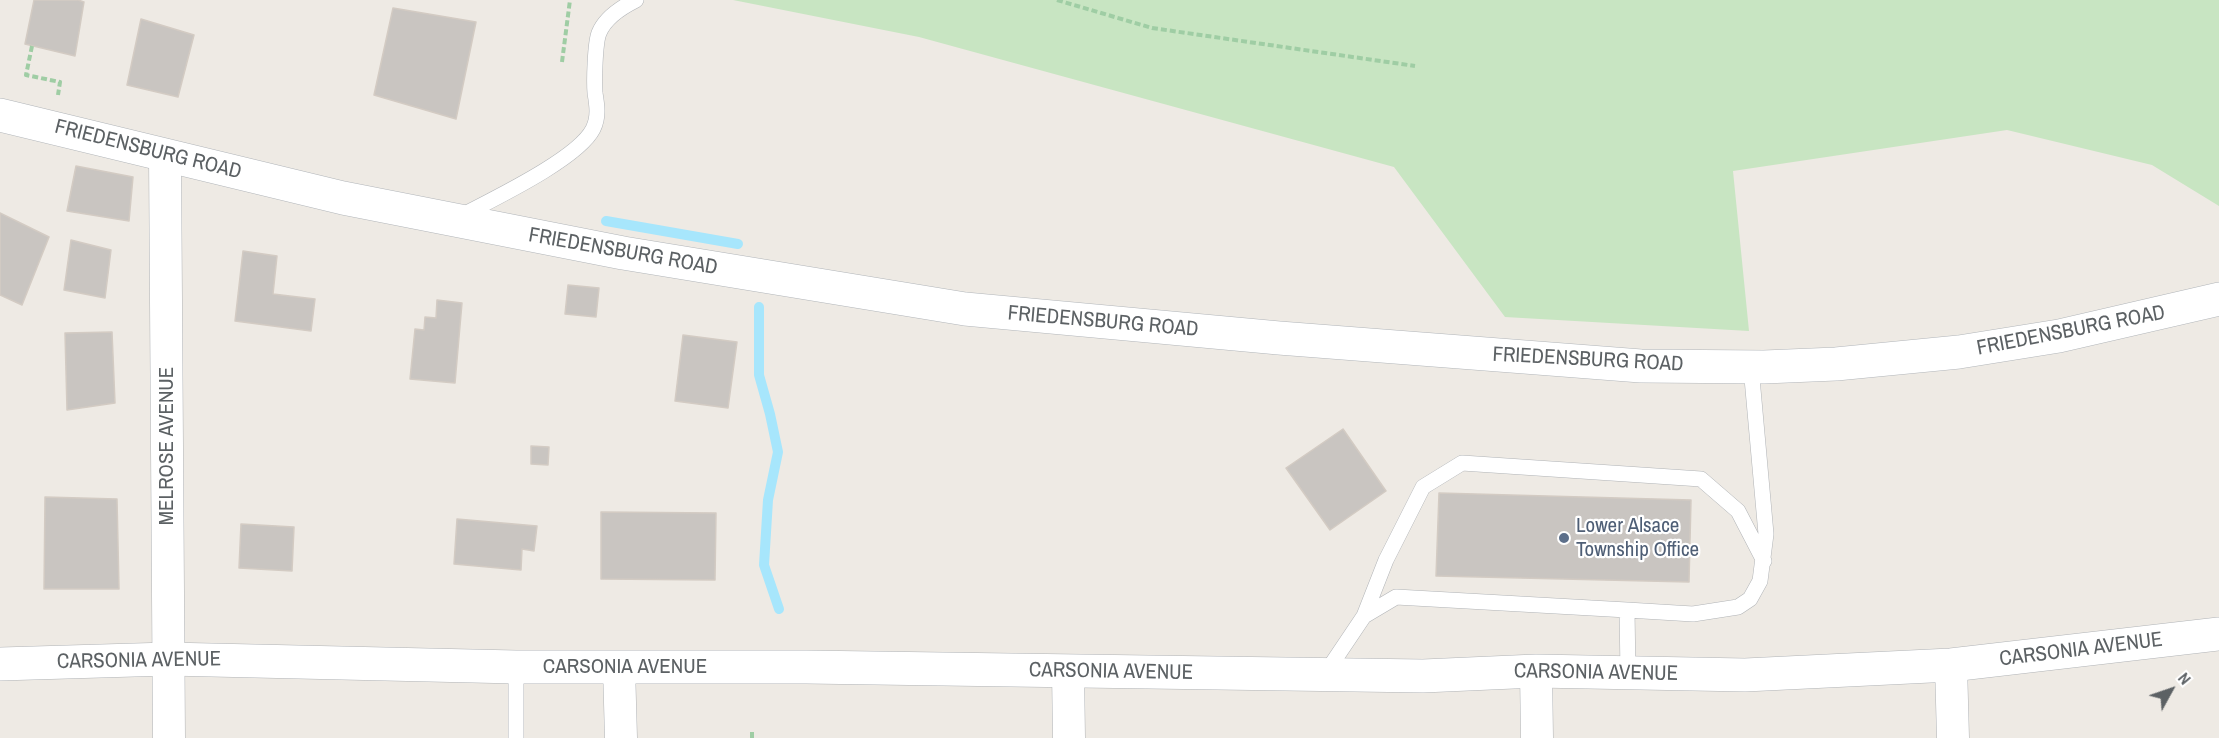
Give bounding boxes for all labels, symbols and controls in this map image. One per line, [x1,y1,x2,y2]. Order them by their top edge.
street label: FRIEDENSBURG ROAD [52,115,244,185]
street label: FRIEDENSBURG ROAD [527,223,719,281]
street label: FRIEDENSBURG ROAD [1975,300,2167,362]
street label: FRIEDENSBURG ROAD [1007,301,1199,343]
street label: FRIEDENSBURG ROAD [1492,342,1684,378]
street label: MELROSE AVENUE [154,367,180,525]
place label: Lower Alsace Township Office [1576,513,1699,563]
marker: Lower Alsace Township Office [1557,531,1571,545]
street label: CARSONIA AVENUE [1998,627,2164,673]
street label: CARSONIA AVENUE [57,647,221,675]
street label: CARSONIA AVENUE [543,654,707,680]
street label: CARSONIA AVENUE [1029,658,1193,686]
street label: CARSONIA AVENUE [1514,659,1678,687]
north arrow [2141,660,2201,720]
text: N [2173,668,2196,689]

